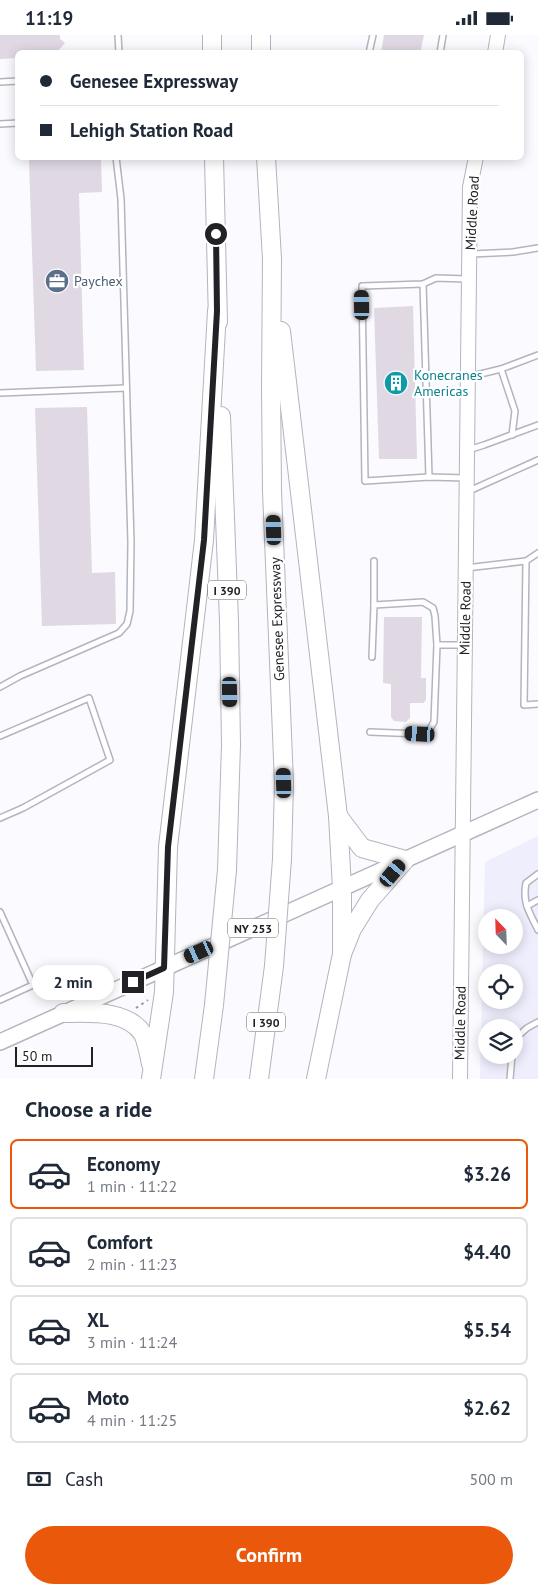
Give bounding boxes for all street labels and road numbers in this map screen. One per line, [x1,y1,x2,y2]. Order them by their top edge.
street label: Middle Road [461,175,483,251]
street label: Genesee Expressway [266,556,288,681]
road number: I 390 [208,581,246,599]
street label: Middle Road [455,581,475,655]
road number: NY 253 [228,919,278,937]
street label: Middle Road [450,986,470,1060]
road number: I 390 [247,1013,285,1031]

